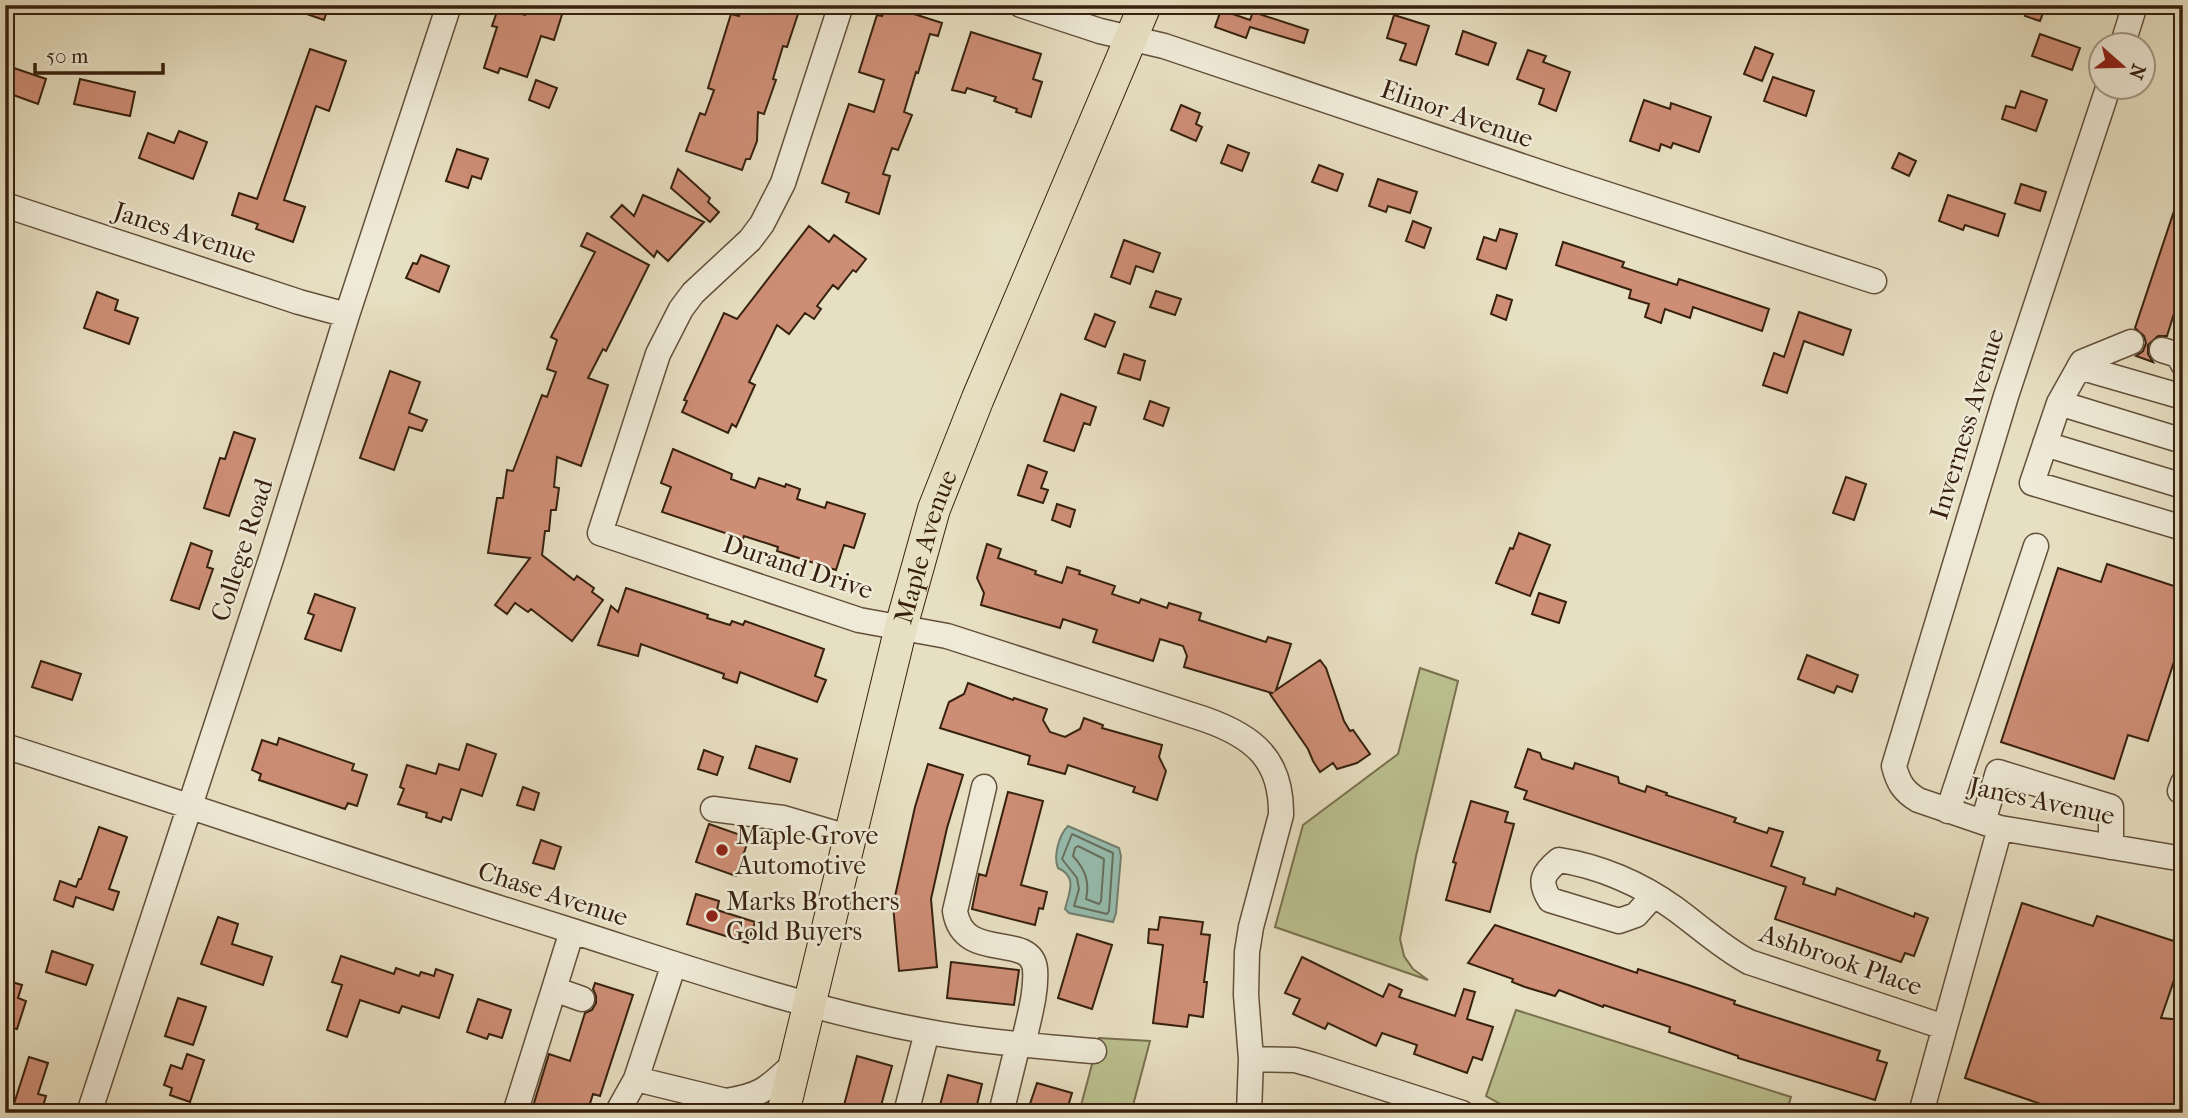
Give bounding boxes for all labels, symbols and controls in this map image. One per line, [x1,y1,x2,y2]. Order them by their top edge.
scale bar [35,32,163,76]
north arrow [2086,32,2156,102]
text: 50 m [46,44,89,68]
text: N [2124,61,2150,83]
street label: Elinor Avenue [1377,73,1537,155]
street label: Janes Avenue [108,195,260,271]
street label: Inverness Avenue [1923,325,2011,523]
street label: Maple Avenue [887,465,964,627]
street label: College Road [204,474,280,625]
street label: Durand Drive [719,528,877,606]
street label: Janes Avenue [1964,770,2118,832]
place label: Maple Grove Automotive [735,820,879,881]
marker: Maple Grove Automotive [714,842,730,858]
street label: Chase Avenue [474,855,632,933]
place label: Marks Brothers Gold Buyers [726,886,899,947]
marker: Marks Brothers Gold Buyers [704,908,720,924]
street label: Ashbrook Place [1755,917,1926,1002]

